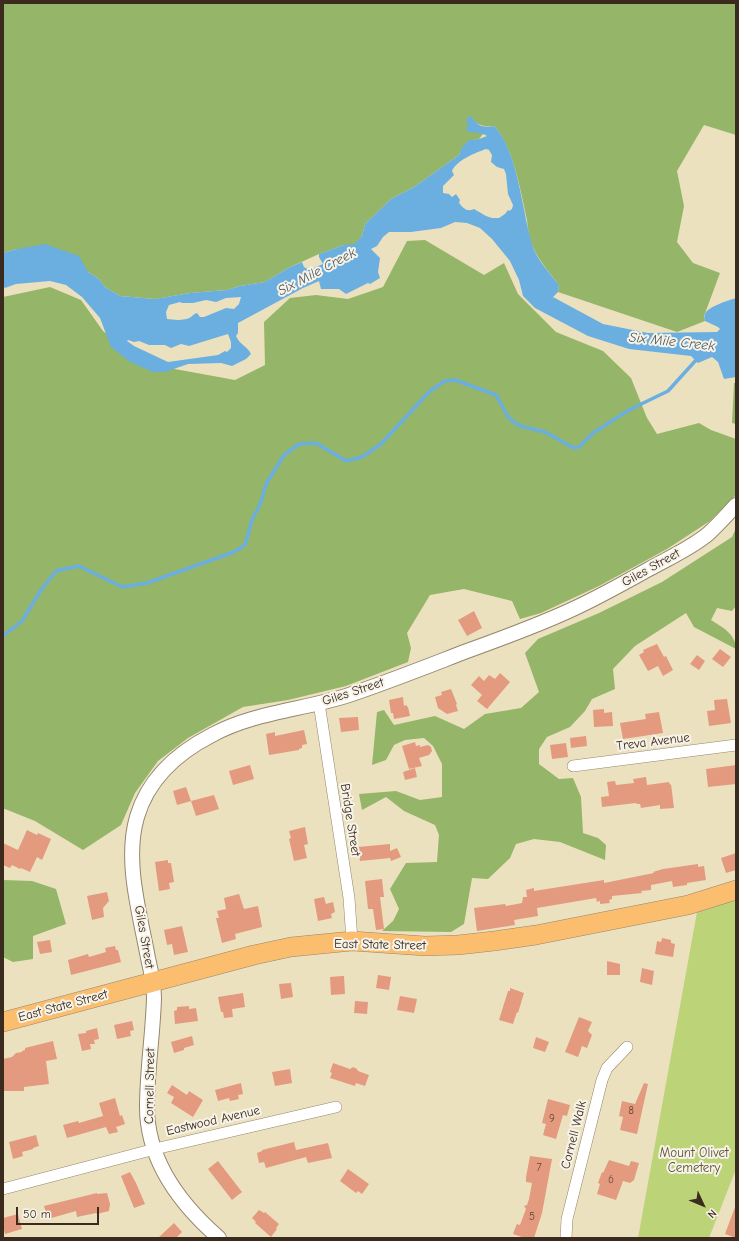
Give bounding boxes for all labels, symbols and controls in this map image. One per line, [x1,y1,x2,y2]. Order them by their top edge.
water label: Six Mile Creek [275,244,359,300]
water label: Six Mile Creek [628,329,716,355]
street label: Giles Street [619,546,683,590]
street label: Giles Street [320,675,386,709]
street label: Treva Avenue [615,730,691,754]
street label: Bridge Street [337,783,363,857]
street label: Giles Street [131,904,157,970]
street label: East State Street [334,936,426,954]
street label: East State Street [17,987,109,1025]
street label: Cornell Street [142,1048,158,1124]
street label: Cornell Walk [558,1099,590,1171]
street label: Eastwood Avenue [165,1103,261,1139]
house number: 8 [628,1104,634,1118]
house number: 9 [549,1112,555,1126]
park label: Mount Olivet Cemetery [659,1145,729,1176]
house number: 7 [536,1161,542,1175]
house number: 6 [608,1173,614,1187]
north arrow [683,1185,723,1225]
scale bar [18,1199,101,1225]
text: 50 m [23,1207,51,1221]
text: N [705,1207,719,1221]
house number: 5 [529,1210,535,1224]

